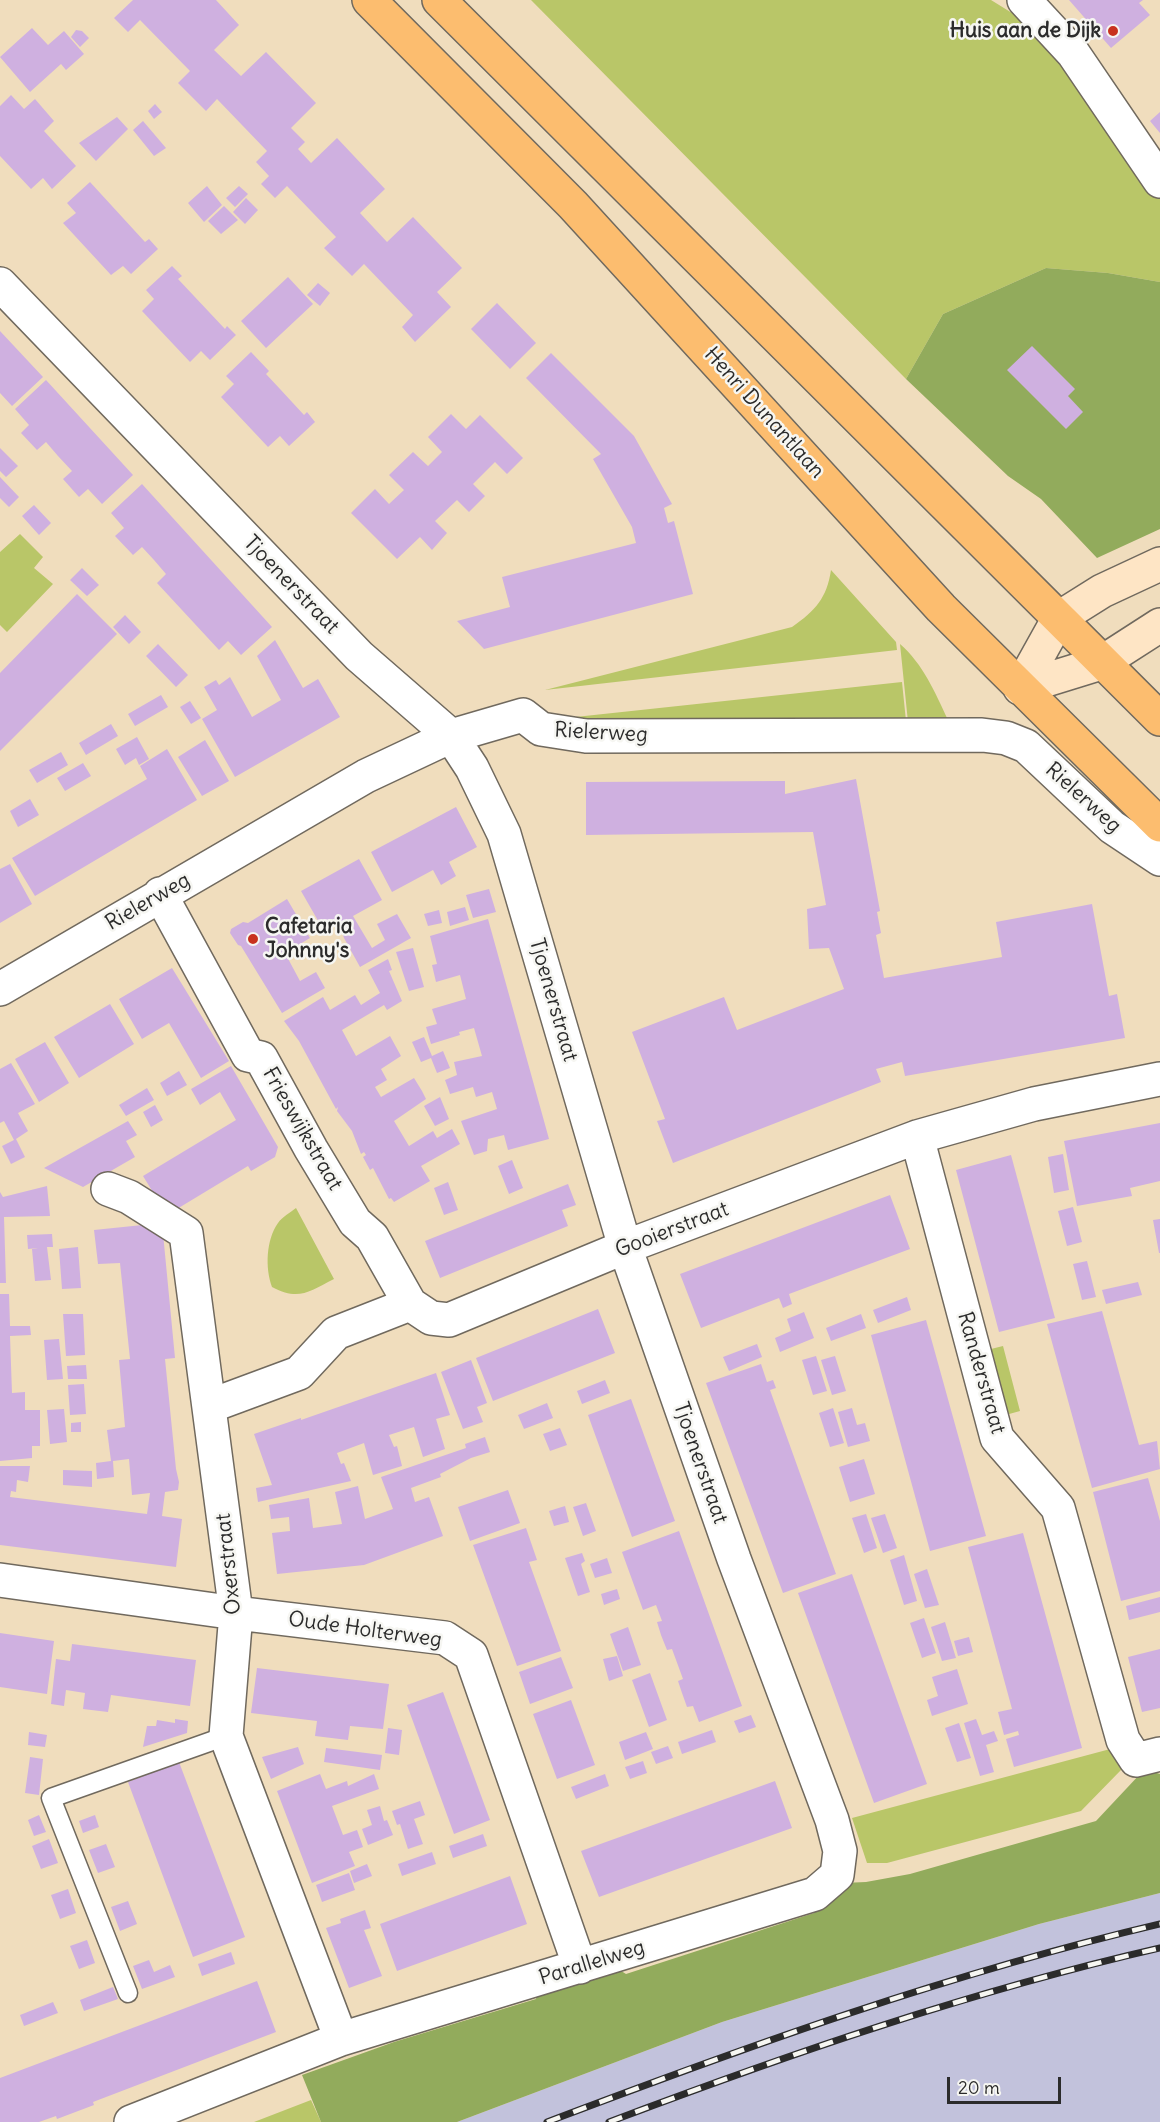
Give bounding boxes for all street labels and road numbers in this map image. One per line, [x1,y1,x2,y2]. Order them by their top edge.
street label: Henri Dunantlaan [698,342,830,484]
street label: Tjoenerstraat [238,531,344,639]
street label: Rielerweg [554,718,648,748]
street label: Rielerweg [1040,757,1126,839]
street label: Rielerweg [101,868,195,936]
street label: Tjoenerstraat [523,936,583,1064]
street label: Frieswijkstraat [257,1063,347,1195]
street label: Gooierstraat [612,1197,732,1263]
street label: Randerstraat [952,1309,1010,1437]
street label: Tjoenerstraat [667,1399,733,1527]
street label: Oxerstraat [211,1512,247,1616]
street label: Oude Holterweg [287,1607,443,1653]
street label: Parallelweg [536,1935,648,1991]

